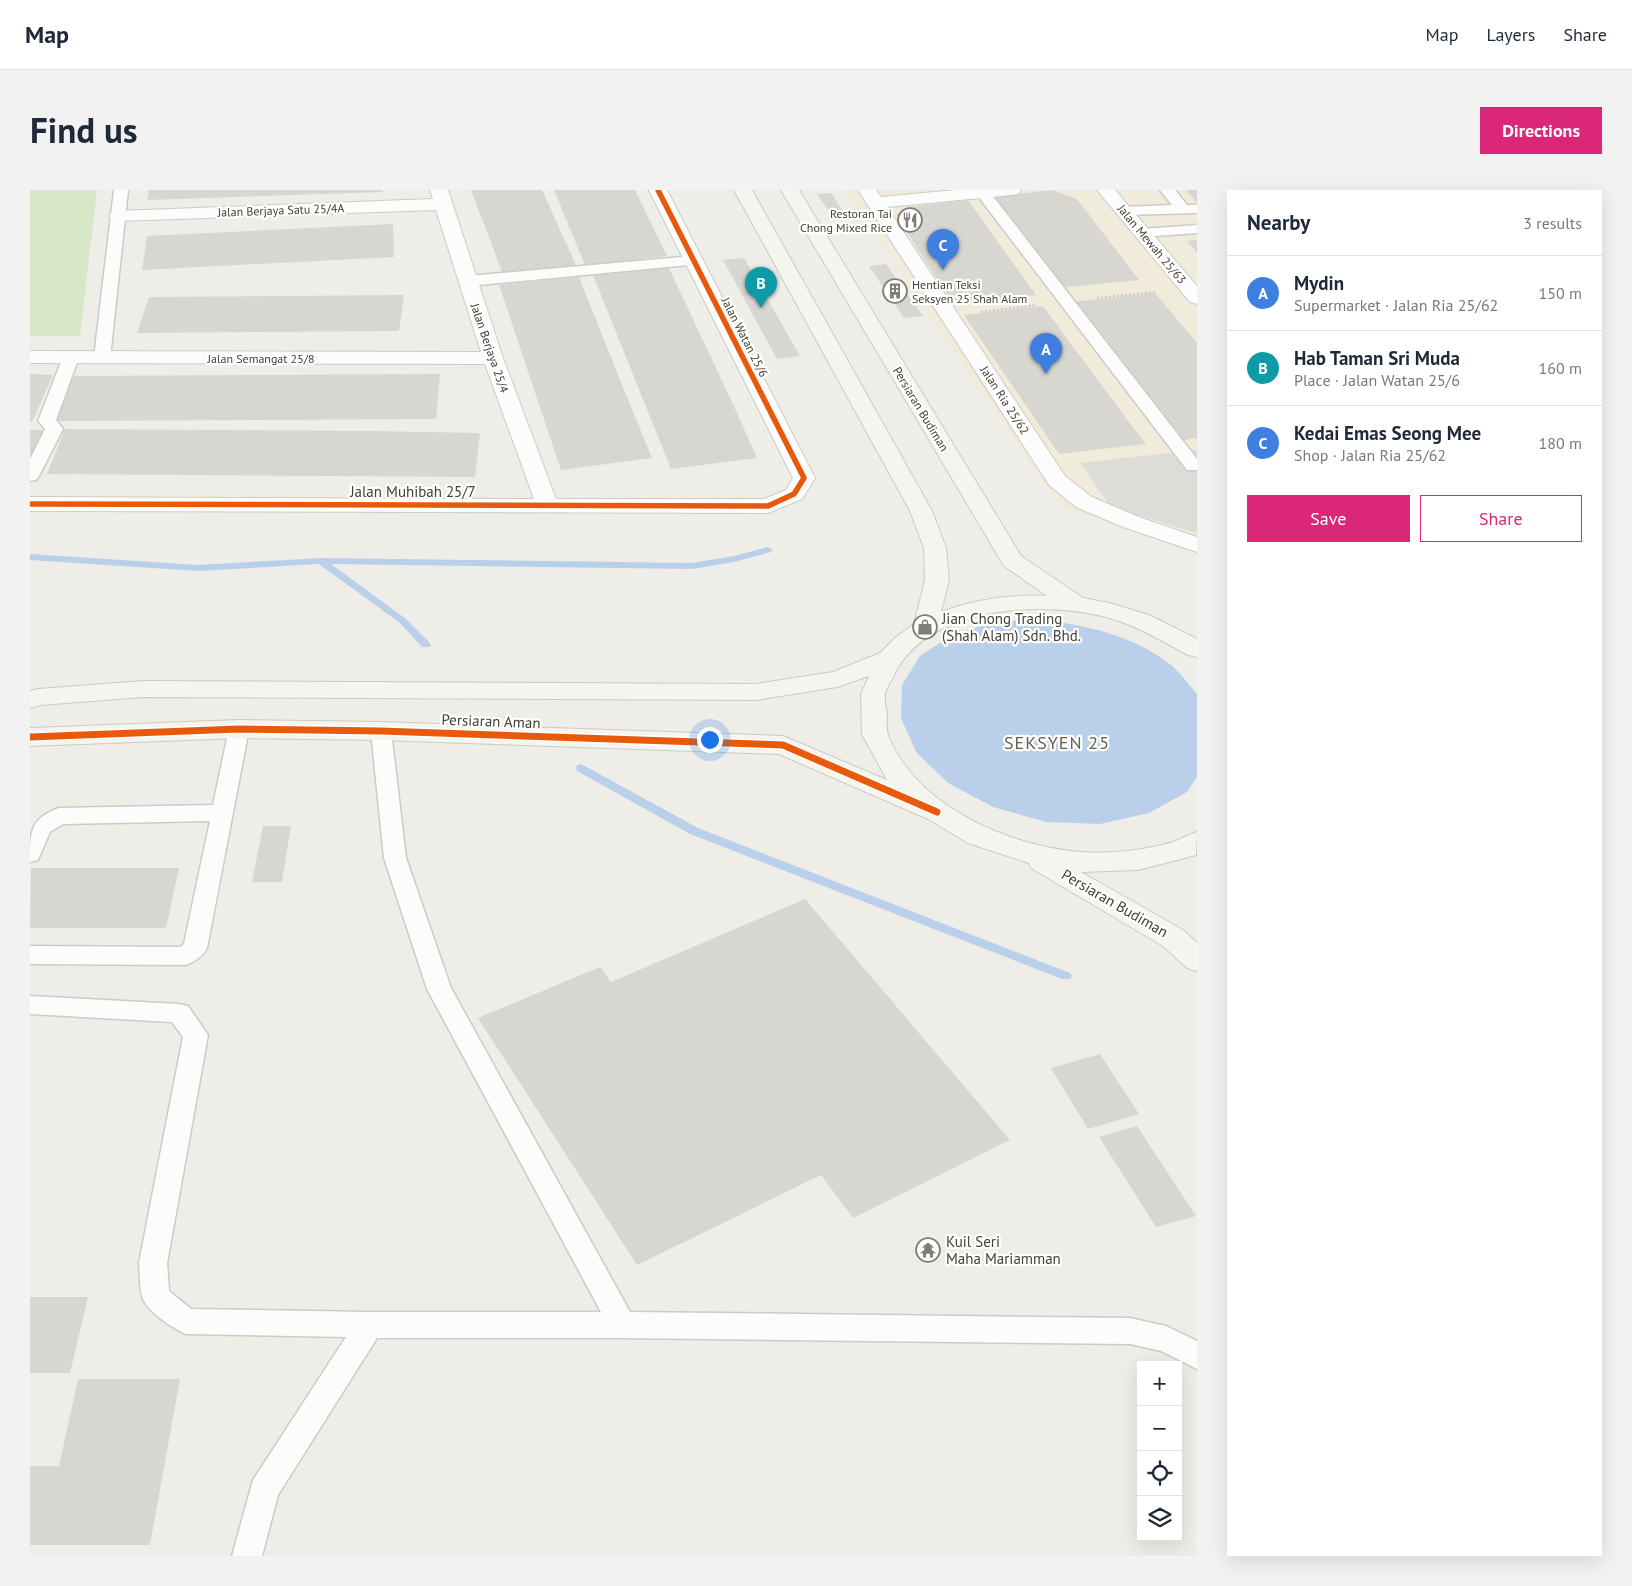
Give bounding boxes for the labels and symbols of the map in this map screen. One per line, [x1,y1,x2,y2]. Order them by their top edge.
street label: Jalan Berjaya Satu 25/4A [216,200,345,220]
street label: Jalan Mewah 25/63 [1114,200,1190,287]
place label: Restoran Tai Chong Mixed Rice [800,206,892,235]
restaurant icon: Restoran Tai Chong Mixed Rice [897,207,923,233]
pin: C [927,229,959,270]
pin: B [745,267,777,308]
place label: Hentian Teksi Seksyen 25 Shah Alam [912,277,1027,306]
building icon: Hentian Teksi Seksyen 25 Shah Alam [882,278,908,304]
street label: Jalan Watan 25/6 [718,294,772,379]
street label: Jalan Berjaya 25/4 [467,300,512,395]
pin: A [1030,333,1062,374]
street label: Jalan Semangat 25/8 [207,351,314,366]
street label: Jalan Ria 25/62 [977,362,1033,437]
street label: Persiaran Budiman [890,364,952,454]
street label: Jalan Muhibah 25/7 [349,482,476,501]
place label: Jian Chong Trading (Shah Alam) Sdn. Bhd. [941,609,1081,645]
shop icon: Jian Chong Trading (Shah Alam) Sdn. Bhd. [912,614,938,640]
street label: Persiaran Aman [441,710,541,732]
your location [697,727,723,753]
district label: SEKSYEN 25 [1004,731,1110,754]
street label: Persiaran Budiman [1058,865,1172,941]
place label: Kuil Seri Maha Mariamman [946,1232,1061,1268]
temple icon: Kuil Seri Maha Mariamman [915,1237,941,1263]

